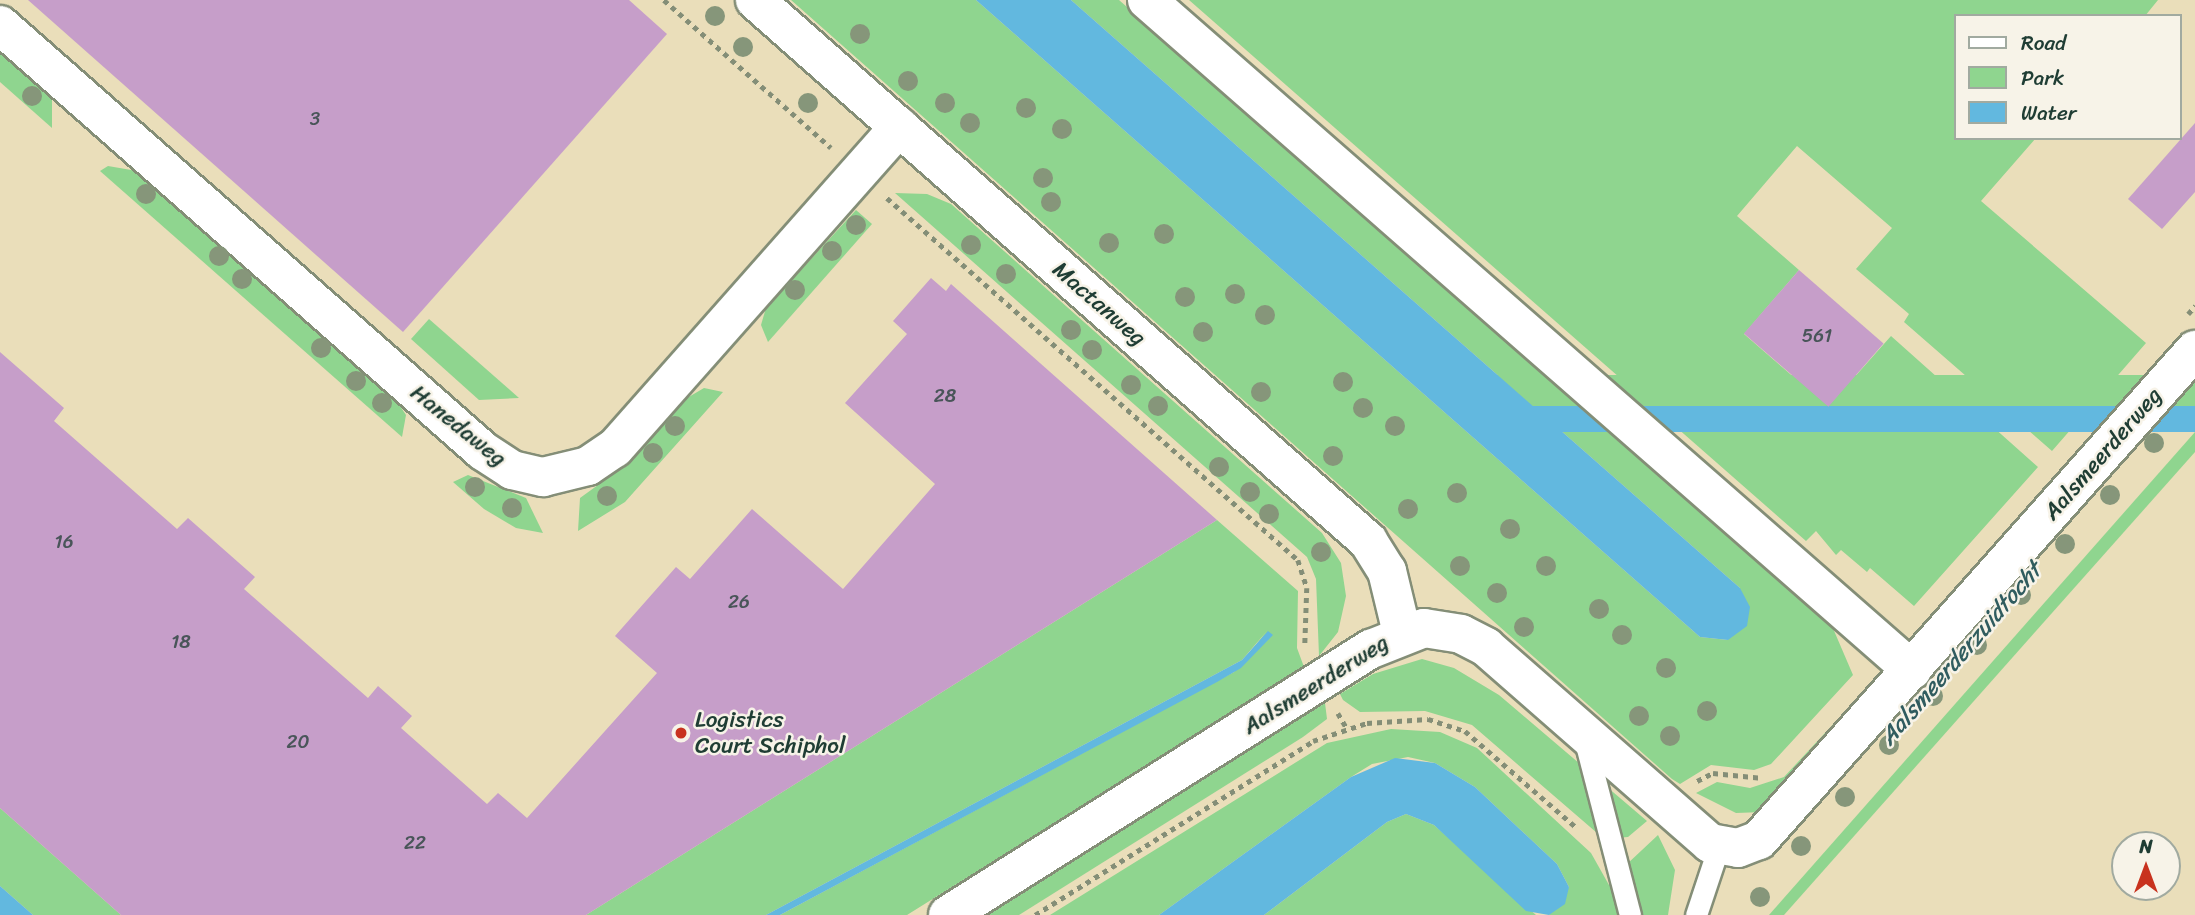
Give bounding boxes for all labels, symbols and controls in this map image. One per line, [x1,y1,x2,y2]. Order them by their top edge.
legend [1954,14,2181,140]
text: Road [2021,24,2066,62]
text: Park [2021,59,2064,97]
text: Water [2021,94,2076,132]
house number: 3 [310,108,320,130]
street label: Mactanweg [1047,256,1151,352]
house number: 561 [1802,325,1832,347]
street label: Hanedaweg [405,379,511,473]
street label: Aalsmeerderweg [2038,382,2168,526]
house number: 28 [934,385,956,407]
house number: 16 [55,531,73,553]
water label: Aalsmeerderzuidtocht [1874,557,2048,751]
house number: 26 [728,591,750,613]
street label: Aalsmeerderweg [1238,629,1394,741]
house number: 18 [171,631,191,653]
place label: Logistics Court Schiphol [695,706,846,760]
marker: Logistics Court Schiphol [673,725,689,741]
house number: 20 [287,731,309,753]
text: N [2139,830,2153,863]
north arrow [2111,831,2181,901]
house number: 22 [404,832,426,854]

